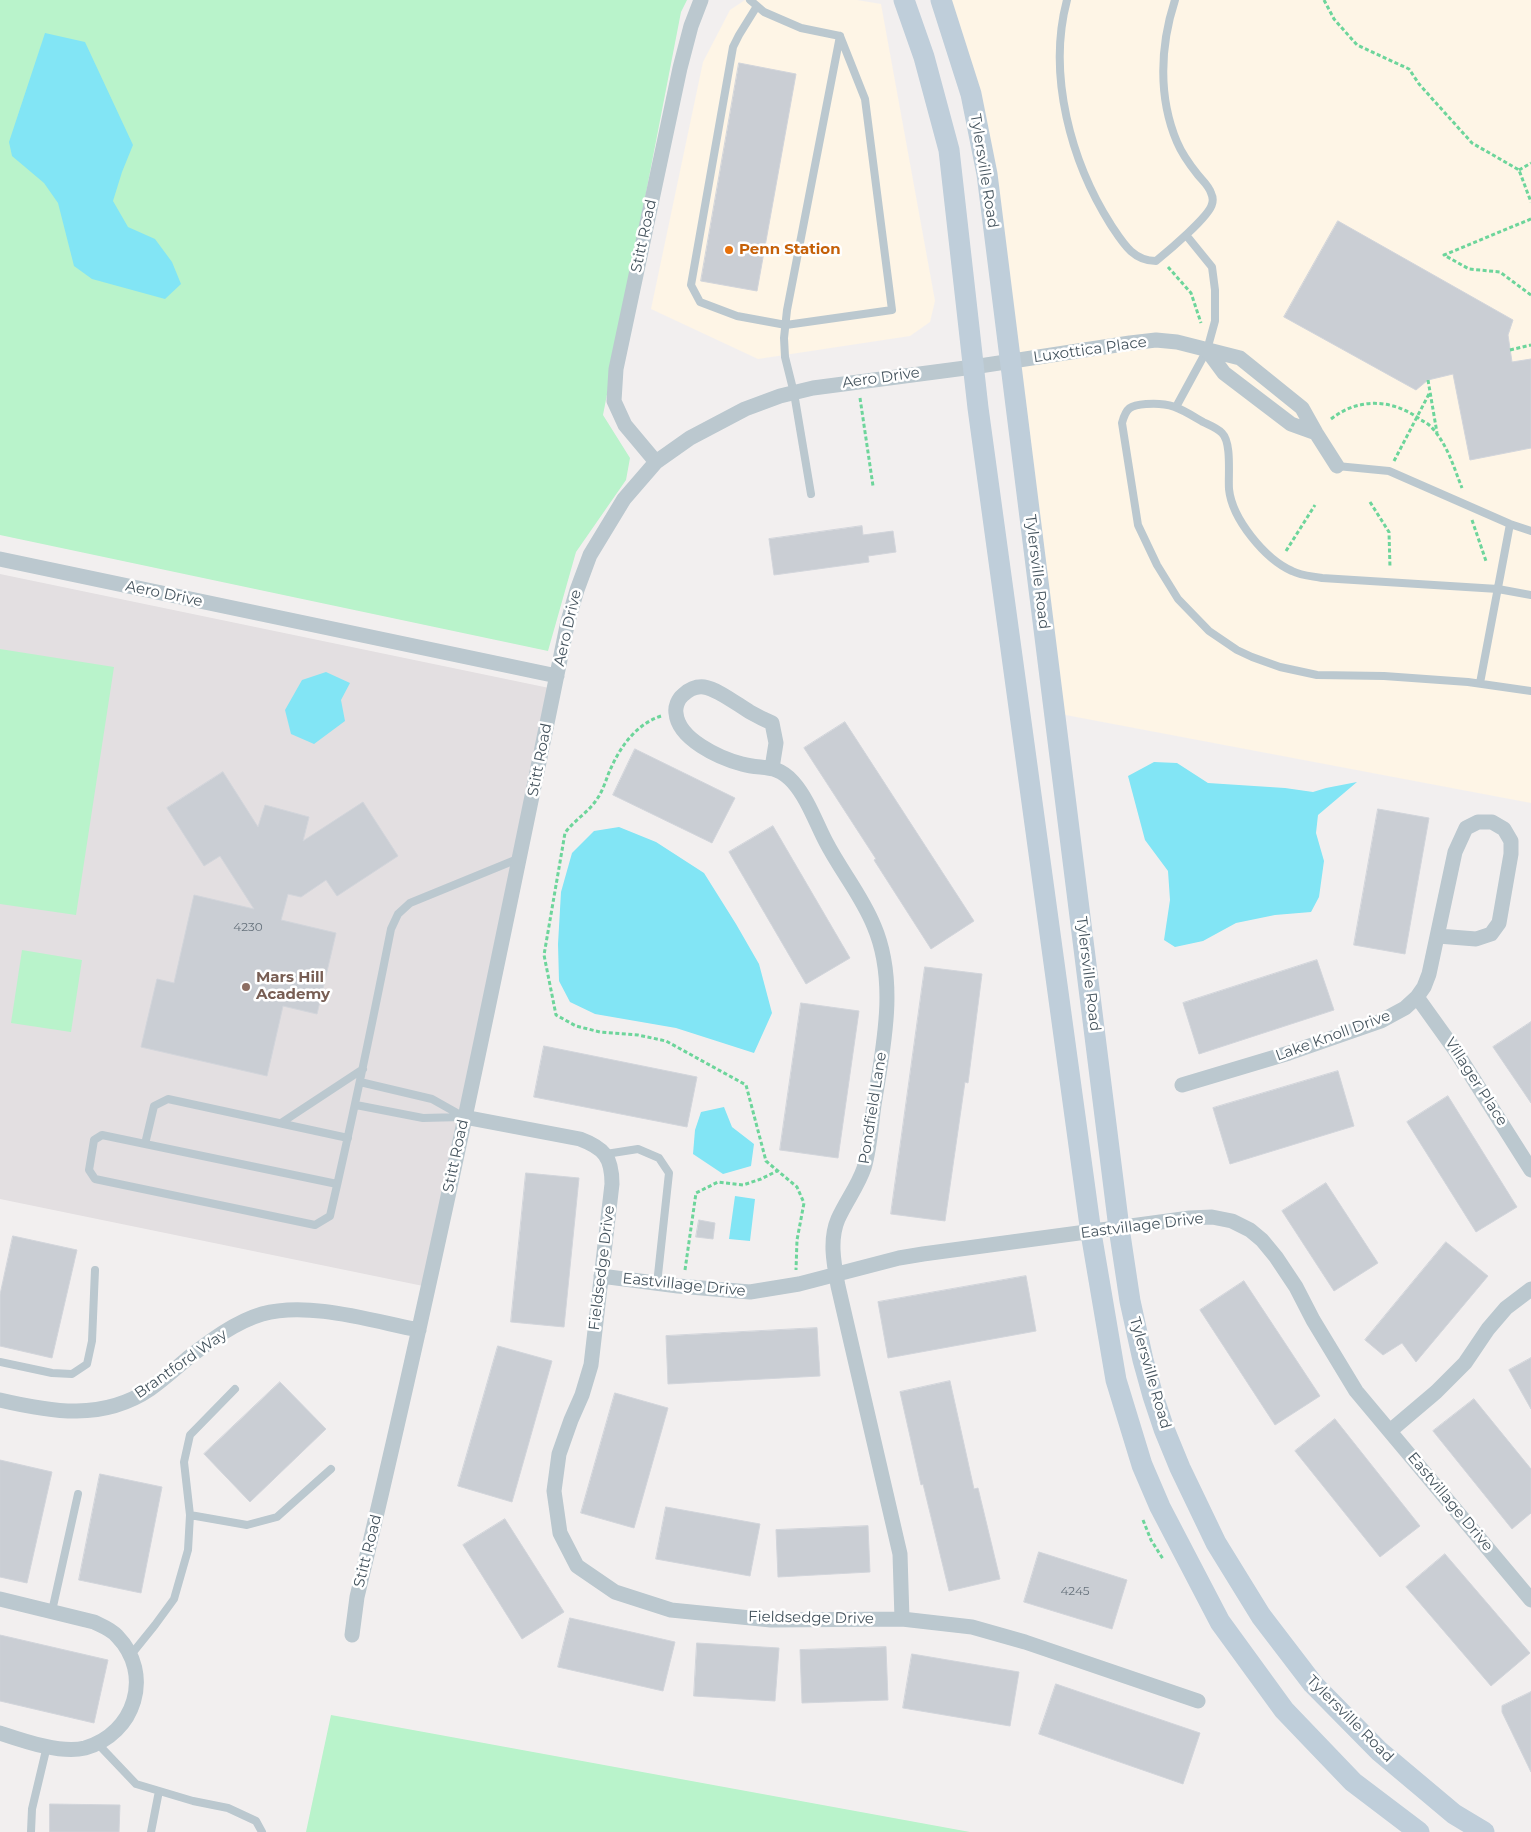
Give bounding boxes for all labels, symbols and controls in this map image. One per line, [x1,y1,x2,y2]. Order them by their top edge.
street label: Tylersville Road [966,113,1002,229]
street label: Stitt Road [627,198,661,274]
place label: Penn Station [739,241,841,259]
marker: Penn Station [723,244,735,256]
street label: Luxottica Place [1032,333,1148,367]
street label: Aero Drive [841,364,921,392]
street label: Tylersville Road [1021,514,1053,630]
street label: Aero Drive [124,577,204,611]
street label: Aero Drive [550,588,586,668]
street label: Stitt Road [524,722,556,798]
street label: Tylersville Road [1072,916,1104,1032]
house number: 4230 [233,920,263,934]
place label: Mars Hill Academy [256,969,330,1004]
marker: Mars Hill Academy [240,981,252,993]
street label: Lake Knoll Drive [1273,1007,1393,1065]
street label: Villager Place [1441,1035,1511,1129]
street label: Pondfield Lane [855,1051,891,1165]
street label: Stitt Road [439,1118,473,1194]
street label: Fieldsedge Drive [585,1204,619,1332]
street label: Eastvillage Drive [1080,1210,1204,1242]
street label: Eastvillage Drive [622,1270,746,1300]
street label: Tylersville Road [1125,1315,1175,1431]
street label: Brantford Way [131,1325,231,1403]
street label: Eastvillage Drive [1403,1449,1497,1555]
street label: Stitt Road [350,1513,386,1589]
house number: 4245 [1060,1584,1090,1598]
street label: Fieldsedge Drive [748,1608,874,1628]
street label: Tylersville Road [1303,1672,1397,1766]

